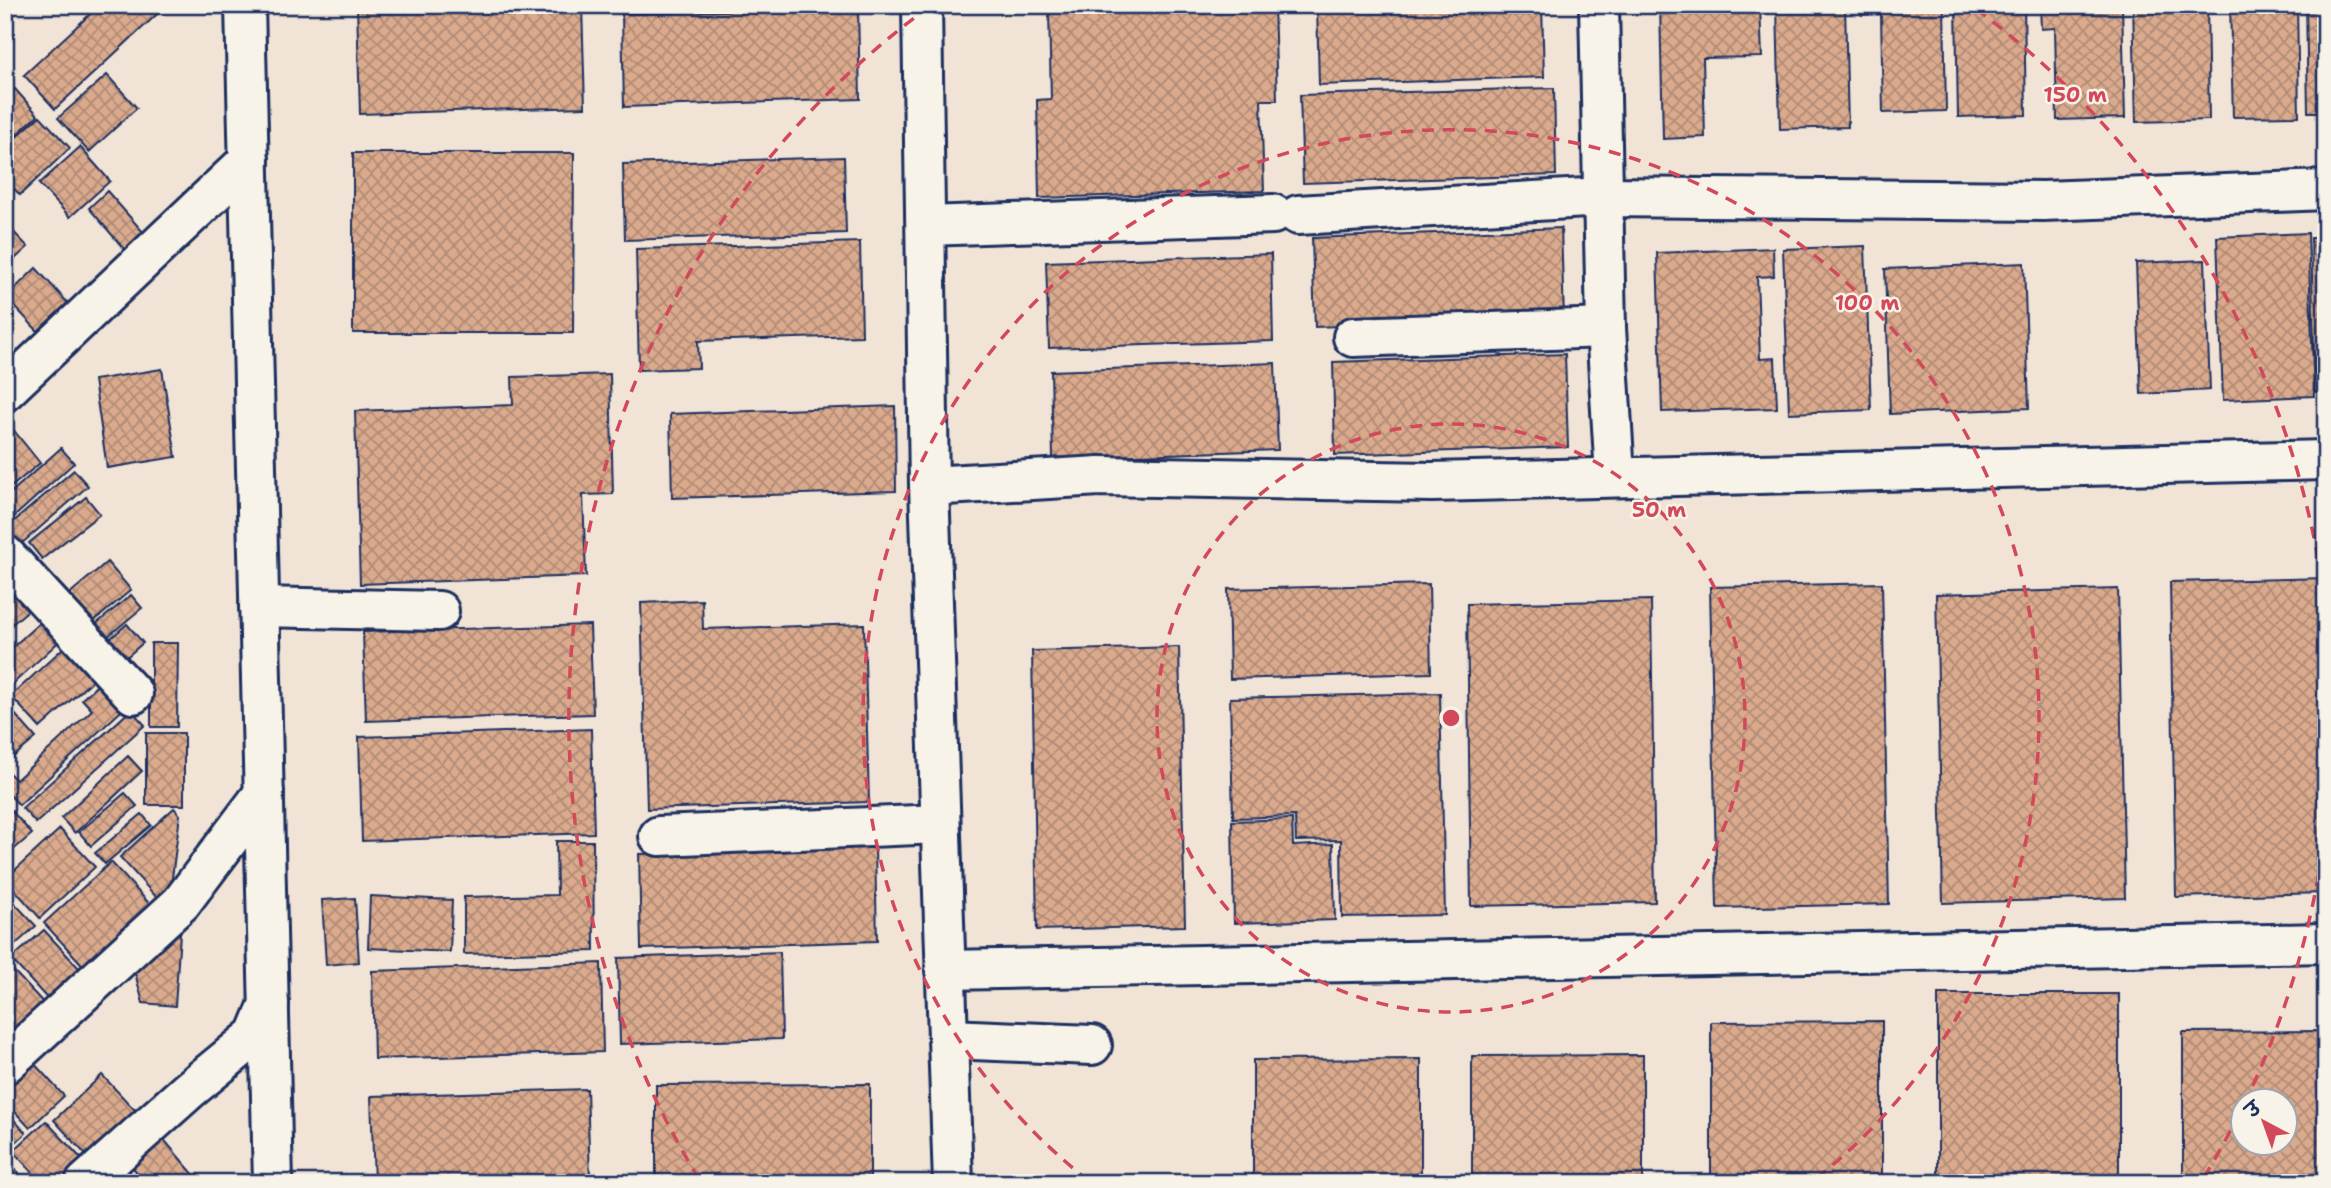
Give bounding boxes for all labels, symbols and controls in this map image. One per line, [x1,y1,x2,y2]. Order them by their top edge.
text: 150 m [2043,81,2107,109]
text: 100 m [1835,289,1899,317]
text: 50 m [1632,496,1686,524]
centre of rings [1439,706,1463,730]
north arrow [2230,1086,2300,1156]
text: उ [2239,1094,2268,1124]

